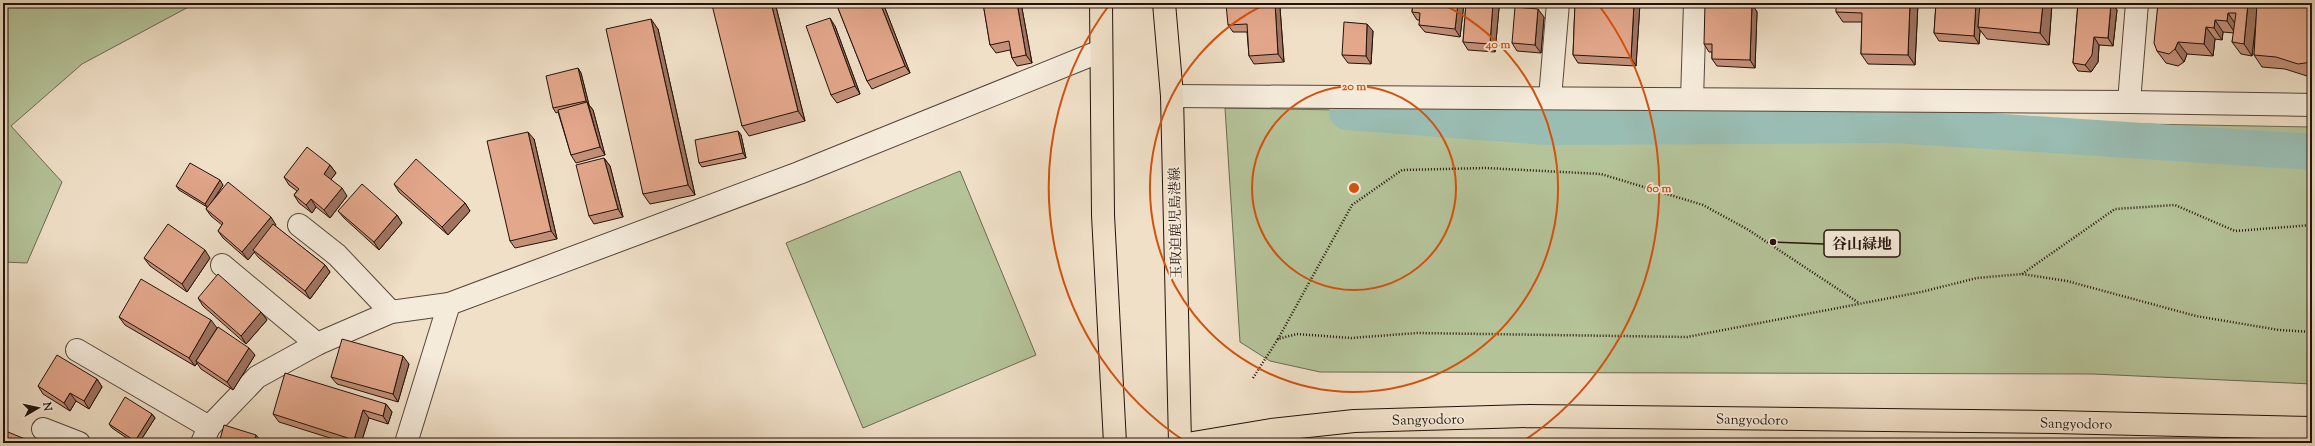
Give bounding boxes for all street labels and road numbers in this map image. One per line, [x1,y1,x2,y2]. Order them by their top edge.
street label: 玉取迫鹿児島港線 [1166,167,1188,279]
street label: Sangyodoro [1392,410,1465,432]
street label: Sangyodoro [1716,410,1789,432]
street label: Sangyodoro [2040,414,2113,436]

